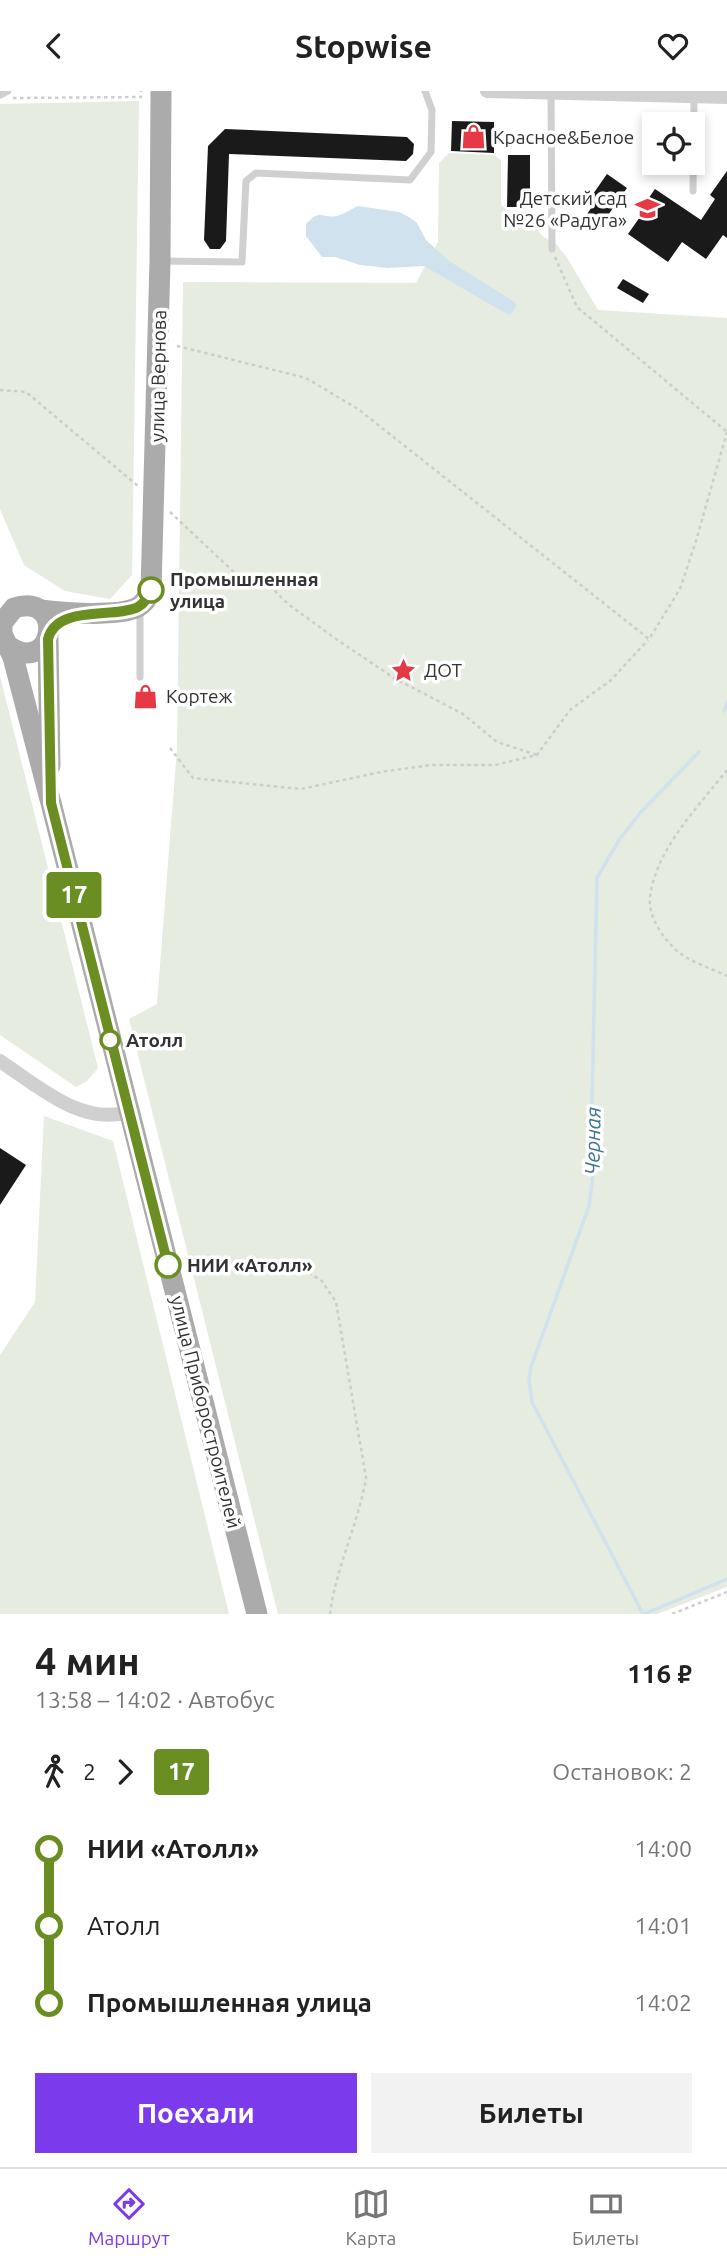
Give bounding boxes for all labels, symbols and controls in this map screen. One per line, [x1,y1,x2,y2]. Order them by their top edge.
icon: back [35,27,73,65]
icon: heart [654,27,692,65]
text: Stopwise [295,28,432,64]
map controls [642,112,705,175]
button: locate [642,112,705,175]
shop icon: Красное&Белое [459,123,487,151]
place label: Красное&Белое [493,126,634,148]
place label: Детский сад №26 «Радуга» [503,187,627,231]
school or university icon: Детский сад №26 «Радуга» [633,195,661,223]
street label: улица Вернова [146,310,170,442]
place label: Промышленная улица [170,568,319,612]
marker: Промышленная улица [138,577,164,603]
place icon: ДОТ [390,656,418,684]
place label: ДОТ [424,659,463,681]
shop icon: Кортеж [132,682,160,710]
place label: Кортеж [166,685,233,707]
line badge: 17 [42,872,105,918]
text: 17 [60,881,88,908]
place label: Атолл [126,1029,183,1051]
marker: Атолл [100,1030,120,1050]
water label: Черная [579,1107,605,1175]
marker: НИИ «Атолл» [155,1252,181,1278]
place label: НИИ «Атолл» [187,1254,313,1276]
street label: улица Приборостроителей [166,1293,246,1531]
text: 4 мин [35,1640,140,1682]
text: 116 ₽ [627,1659,692,1688]
text: 13:58 – 14:02 · Автобус [35,1687,275,1712]
icon: walk [35,1753,73,1791]
icon: forward [106,1753,144,1791]
text: 17 [168,1758,195,1785]
text: 2 [83,1759,96,1784]
text: Остановок: 2 [552,1759,692,1784]
text: НИИ «Атолл» [87,1834,259,1863]
text: 14:00 [634,1836,692,1861]
text: Атолл [87,1911,160,1940]
text: 14:01 [634,1913,692,1938]
text: Промышленная улица [87,1988,372,2017]
text: 14:02 [634,1990,692,2015]
button: Поехали [35,2073,357,2153]
button: Билеты [371,2073,692,2153]
tab: Маршрут [88,2185,170,2249]
tab: Карта [346,2185,396,2249]
tab: Билеты [572,2185,639,2249]

